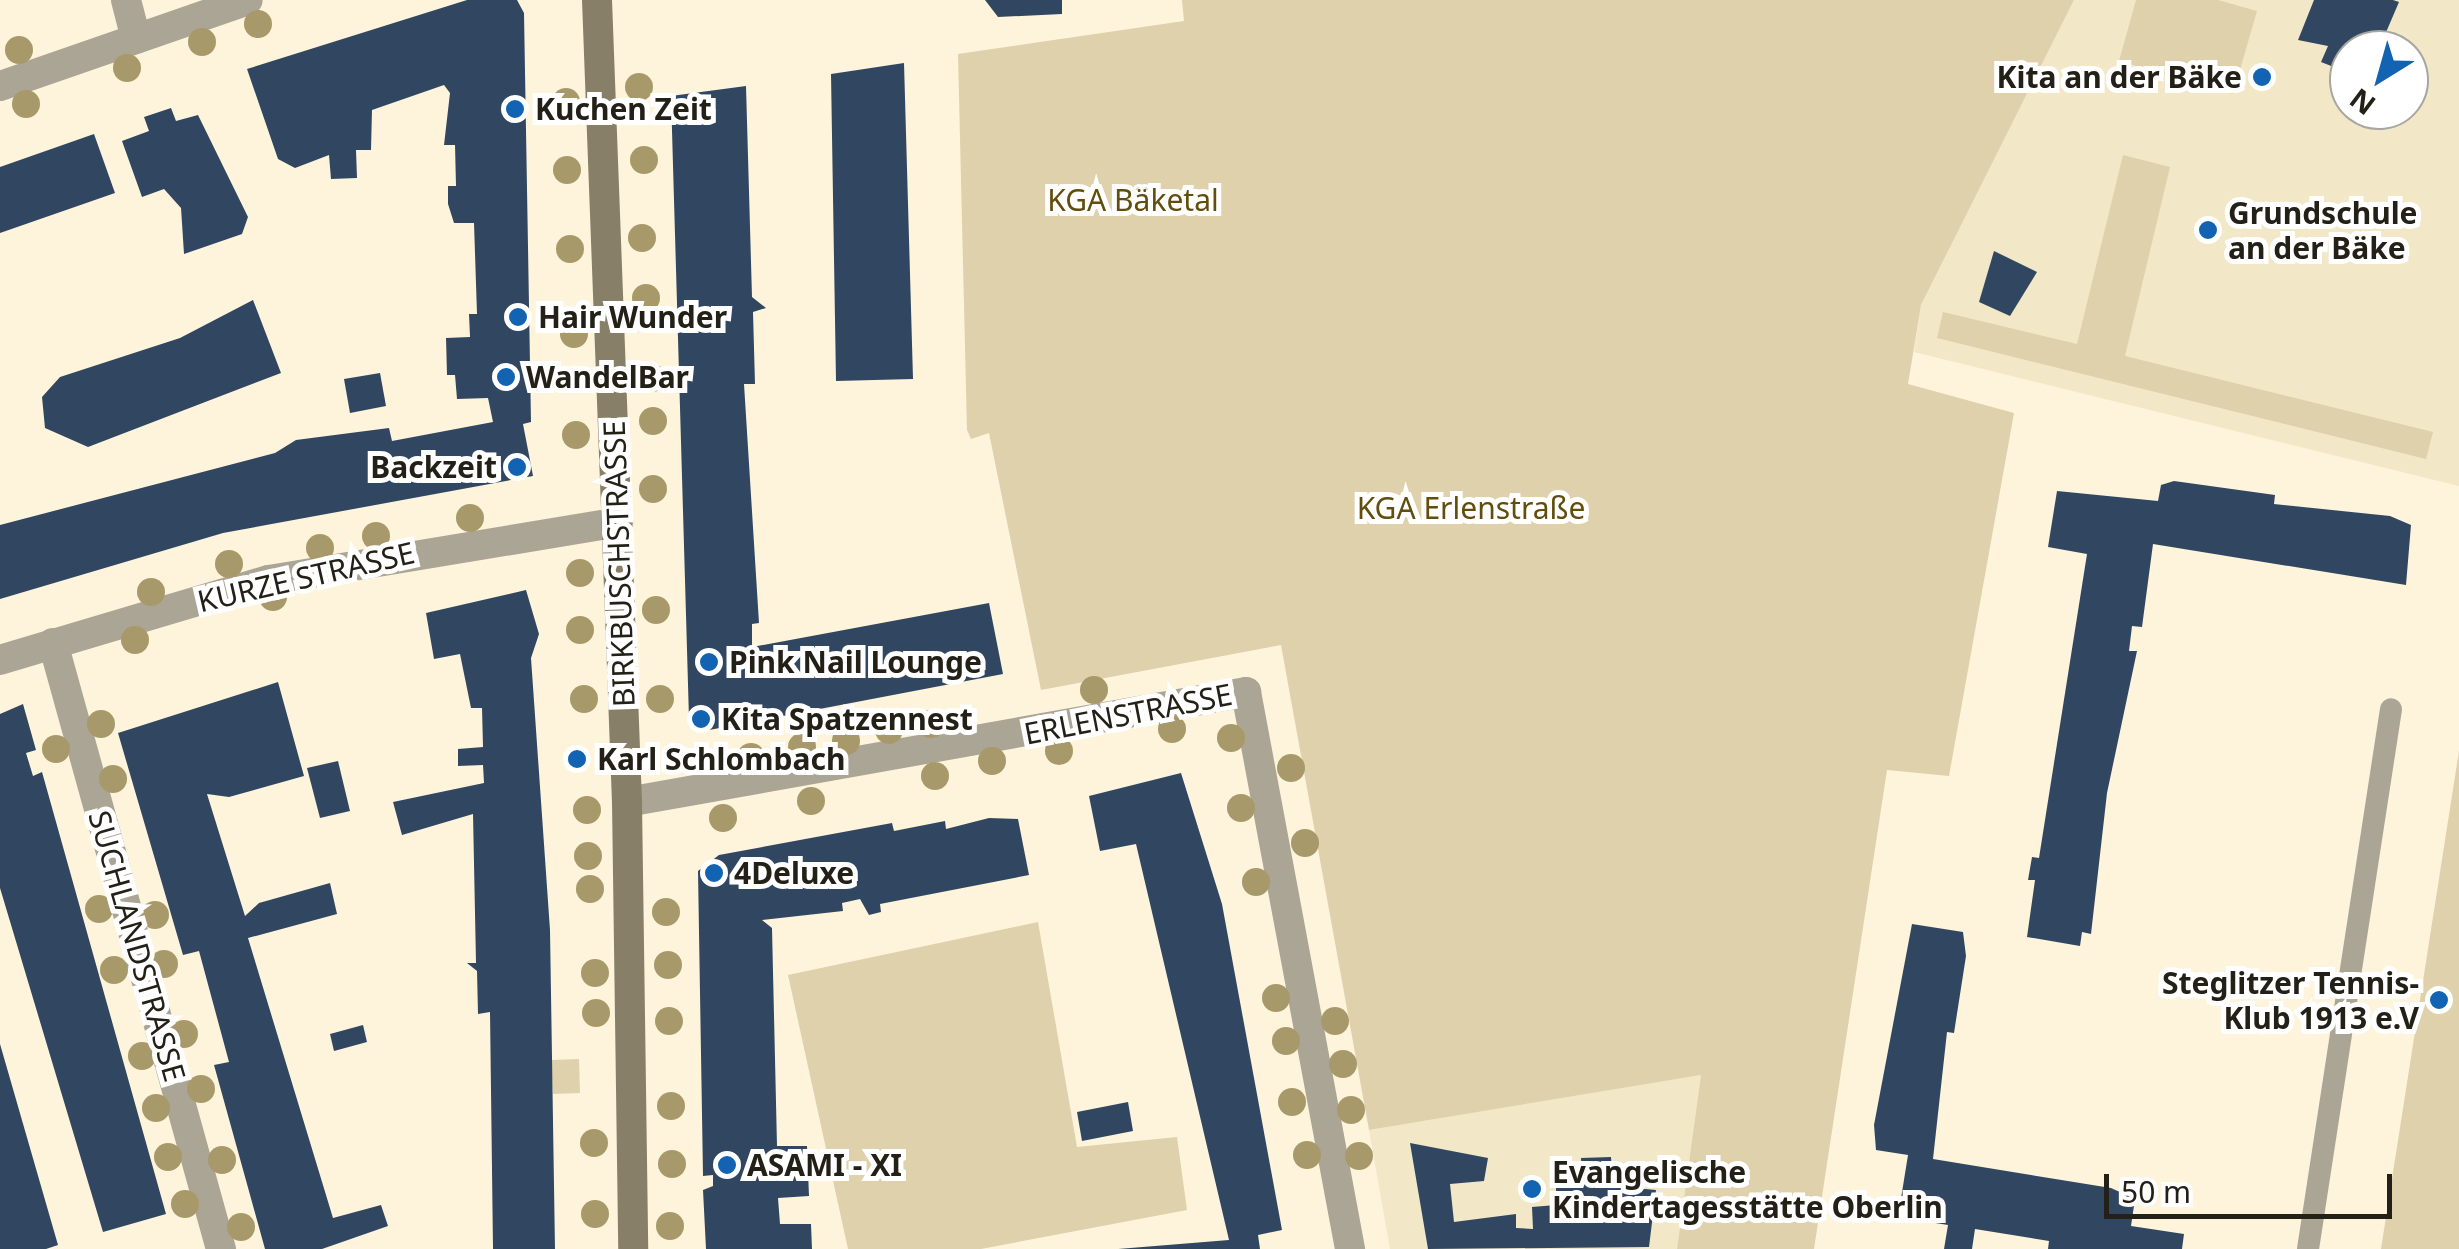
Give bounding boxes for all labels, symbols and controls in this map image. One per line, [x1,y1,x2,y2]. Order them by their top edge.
north arrow [2329,30,2429,130]
place label: Kita an der Bäke [1997,59,2242,95]
marker: Kita an der Bäke [2251,66,2273,88]
text: N [2342,80,2383,124]
place label: Kuchen Zeit [535,91,712,127]
marker: Kuchen Zeit [504,98,526,120]
park label: KGA Bäketal [1047,182,1219,218]
place label: Grundschule an der Bäke [2228,195,2417,266]
marker: Grundschule an der Bäke [2197,219,2219,241]
place label: Hair Wunder [538,299,727,335]
marker: Hair Wunder [507,306,529,328]
place label: WandelBar [526,359,689,395]
marker: WandelBar [495,366,517,388]
street label: BIRKBUSCHSTRASSE [596,420,642,708]
place label: Backzeit [370,449,497,485]
marker: Backzeit [506,456,528,478]
park label: KGA Erlenstraße [1357,490,1585,526]
street label: KURZE STRASSE [194,535,418,619]
place label: Pink Nail Lounge [729,644,982,680]
marker: Pink Nail Lounge [698,651,720,673]
street label: ERLENSTRASSE [1021,676,1235,752]
place label: Kita Spatzennest [721,701,973,737]
marker: Kita Spatzennest [690,708,712,730]
place label: Karl Schlombach [597,741,845,777]
marker: Karl Schlombach [566,748,588,770]
street label: SUCHLANDSTRASSE [81,807,193,1085]
place label: 4Deluxe [734,855,854,891]
marker: 4Deluxe [703,862,725,884]
place label: Steglitzer Tennis- Klub 1913 e.V [2162,965,2419,1036]
marker: Steglitzer Tennis- Klub 1913 e.V [2428,989,2450,1011]
place label: ASAMI - XI [747,1147,902,1183]
marker: ASAMI - XI [716,1154,738,1176]
place label: Evangelische Kindertagesstätte Oberlin [1552,1154,1943,1224]
scale bar [2109,1154,2396,1216]
text: 50 m [2121,1171,2191,1212]
marker: Evangelische Kindertagesstätte Oberlin [1521,1178,1543,1200]

